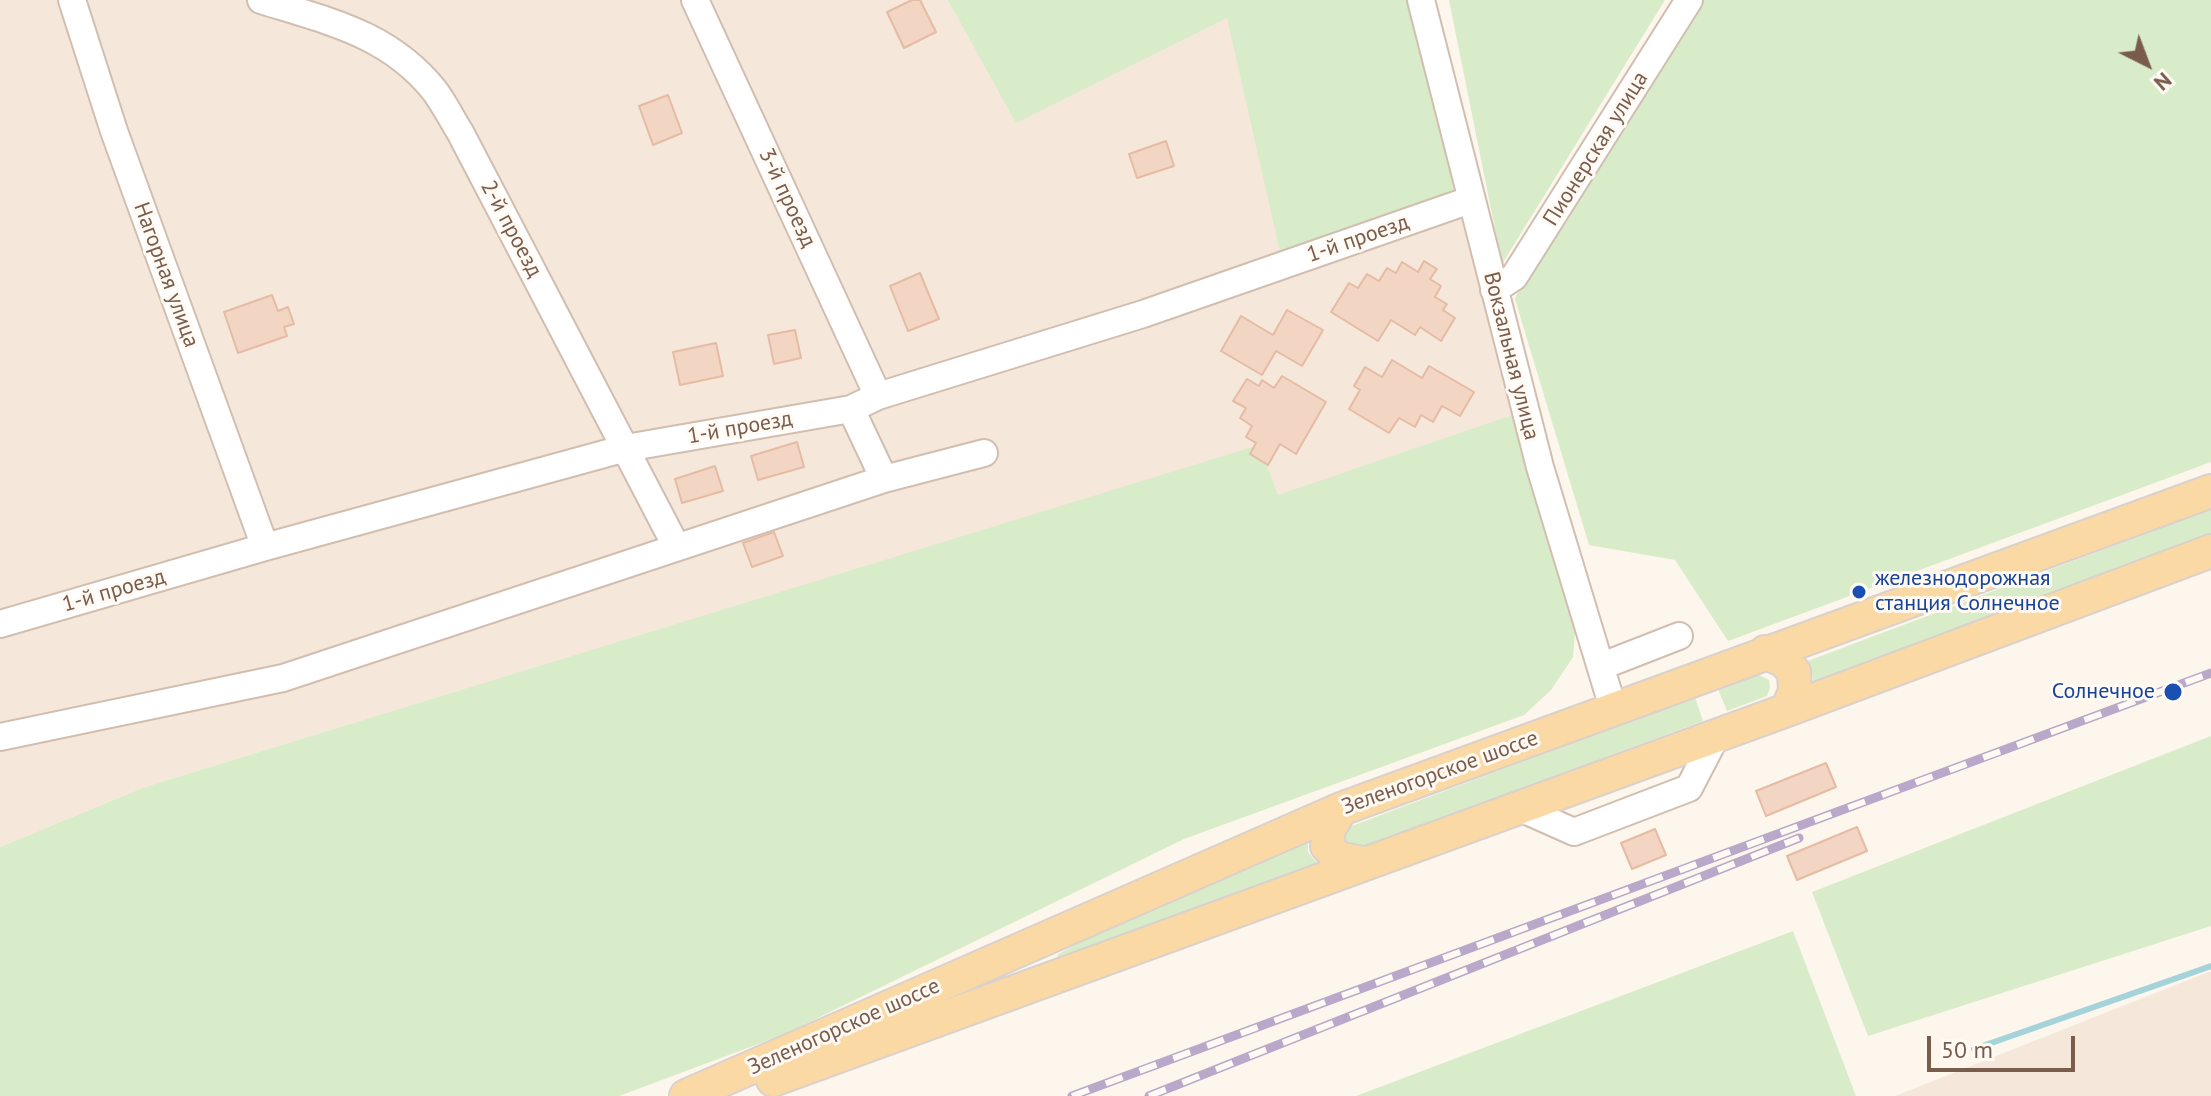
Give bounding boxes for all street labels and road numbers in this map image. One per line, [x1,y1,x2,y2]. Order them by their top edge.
street label: Пионерская улица [1538,67,1654,231]
street label: 3-й проезд [753,144,821,252]
street label: 2-й проезд [474,176,548,282]
street label: Нагорная улица [128,199,204,351]
street label: 1-й проезд [1304,209,1412,269]
street label: Вокзальная улица [1477,269,1545,443]
street label: 1-й проезд [685,406,795,450]
street label: 1-й проезд [59,564,169,618]
street label: Зеленогорское шоссе [1338,725,1542,821]
street label: Зеленогорское шоссе [744,973,944,1081]

